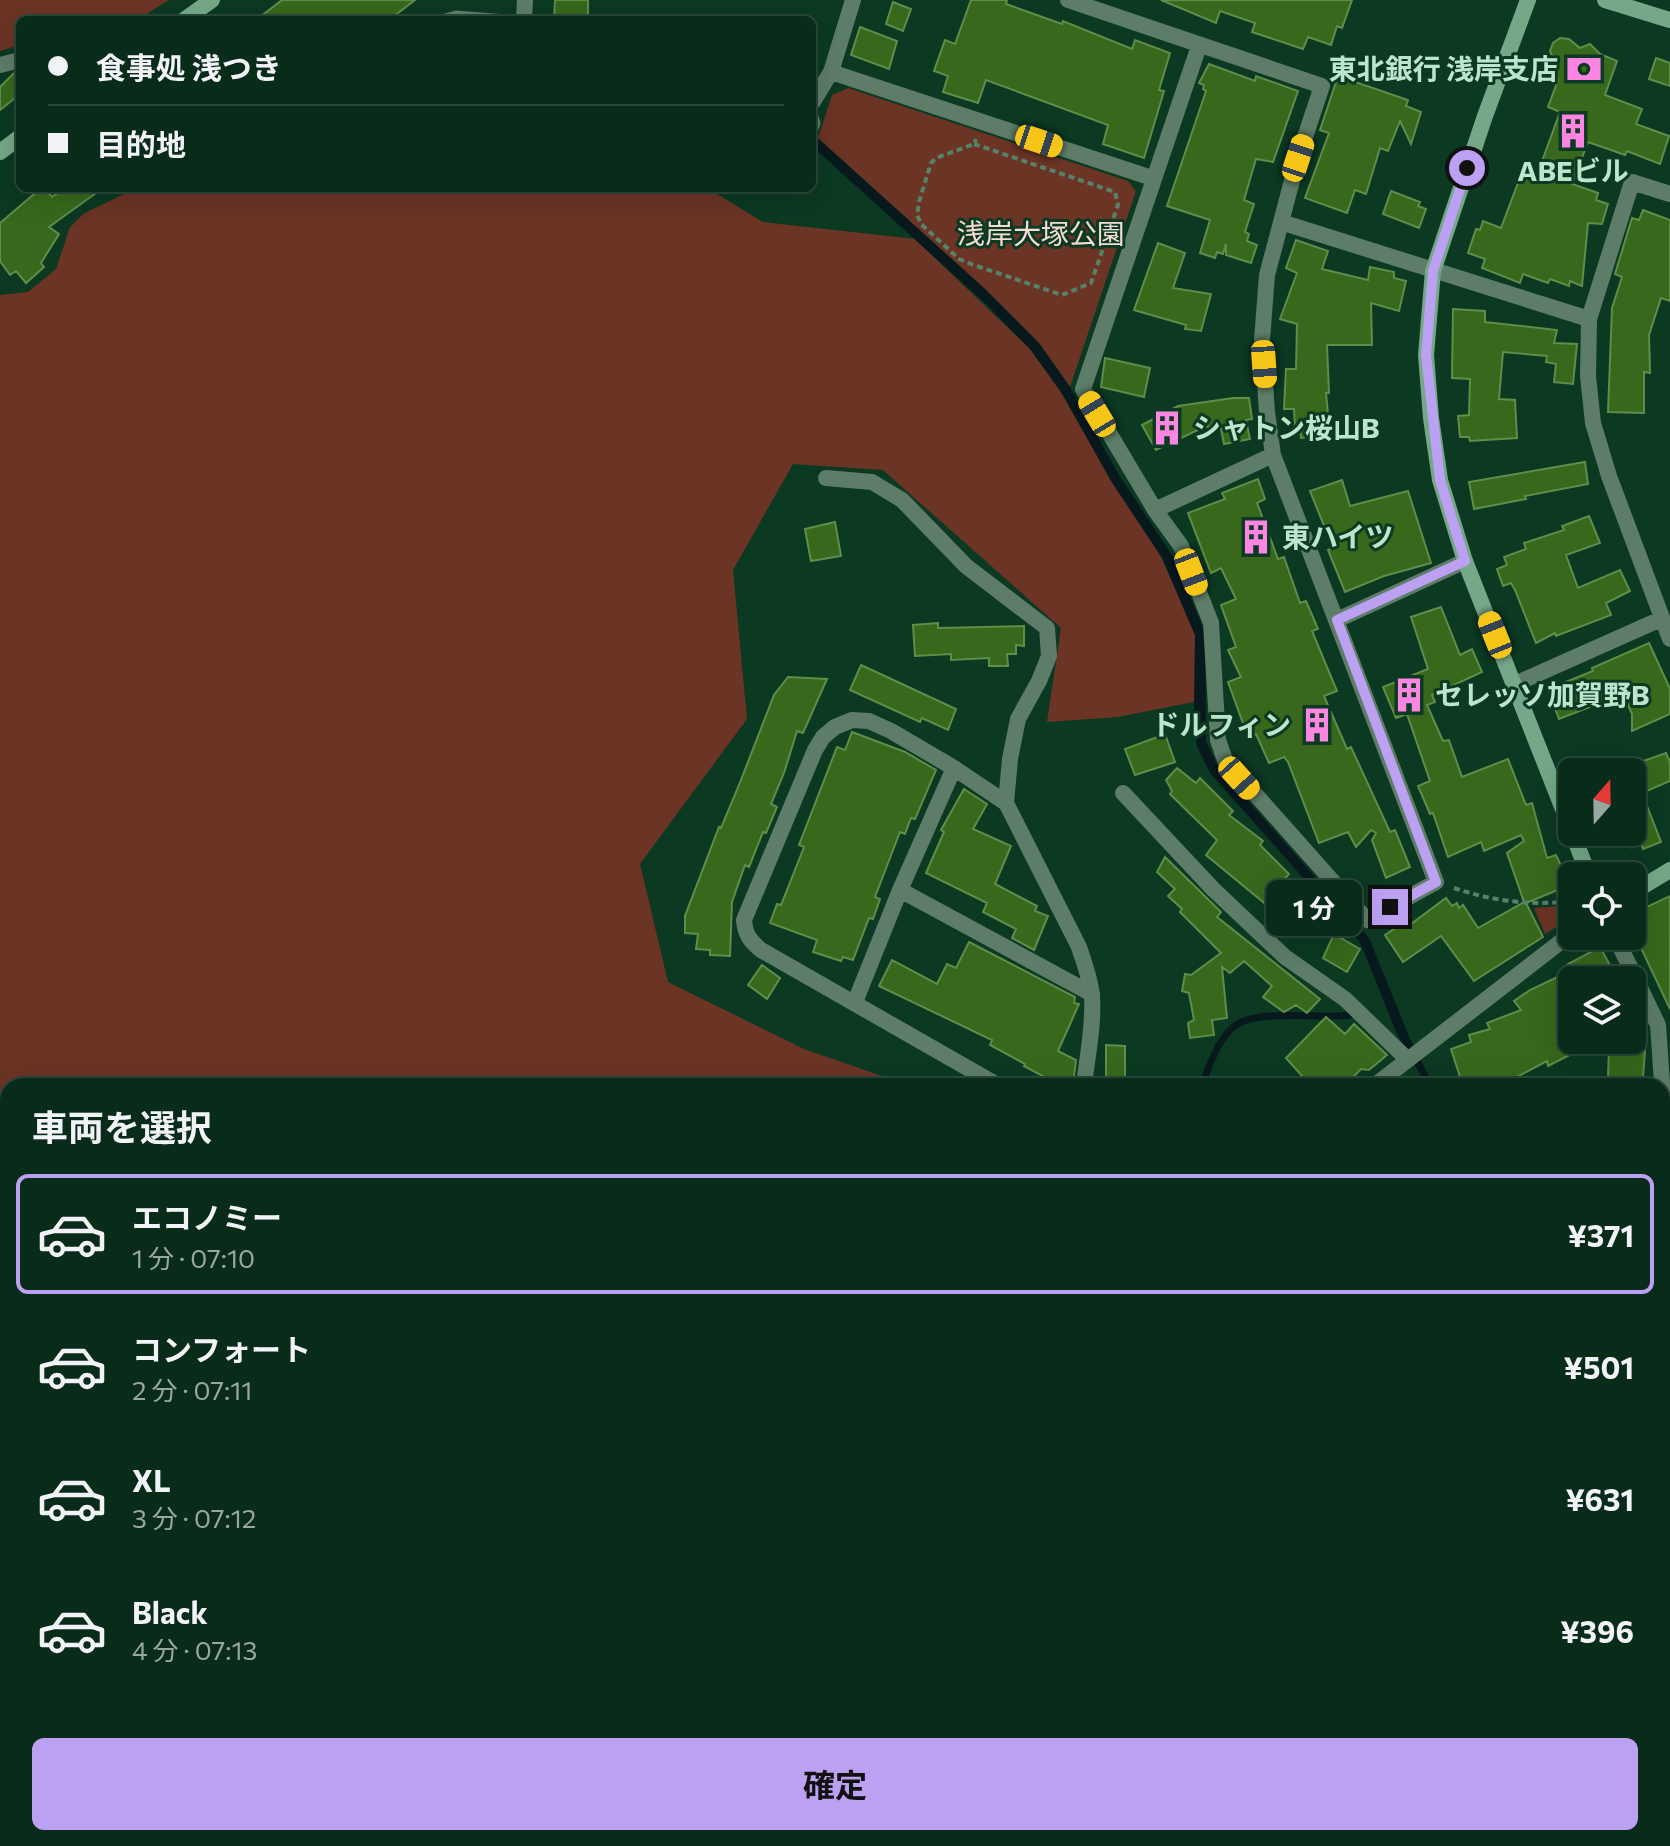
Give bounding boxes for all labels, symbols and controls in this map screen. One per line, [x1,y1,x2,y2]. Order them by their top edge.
text: 食事処 浅つき [96,48,282,85]
bank icon: 東北銀行 浅岸支店 [1565,50,1603,88]
place label: 東北銀行 浅岸支店 [1329,51,1558,85]
building icon: ABEビル [1554,112,1592,150]
car [1012,122,1066,160]
text: 目的地 [96,125,186,162]
car [1279,131,1317,185]
route start [1449,150,1485,186]
place label: ABEビル [1517,153,1629,187]
park label: 浅岸大塚公園 [957,216,1125,250]
car [1250,339,1278,389]
car [1074,387,1120,441]
building icon: シャトン桜山B [1148,409,1186,447]
place label: シャトン桜山B [1193,410,1380,444]
building icon: 東ハイツ [1237,518,1275,556]
place label: 東ハイツ [1282,519,1393,553]
car [1171,545,1211,599]
car [1475,608,1515,662]
building icon: セレッソ加賀野B [1390,676,1428,714]
place label: セレッソ加賀野B [1435,677,1650,711]
building icon: ドルフィン [1298,706,1336,744]
place label: ドルフィン [1152,707,1291,741]
car [1214,752,1264,804]
north arrow [1558,758,1646,846]
map controls [1558,758,1646,1054]
button: locate [1558,862,1646,950]
callout: 1 分 [1266,879,1362,935]
route end [1372,889,1408,925]
text: 1 分 [1293,892,1335,923]
button: layers [1558,966,1646,1054]
text: 車両を選択 [32,1104,212,1148]
icon: car [36,1198,108,1270]
text: エコノミー [132,1198,282,1235]
text: ¥371 [1567,1216,1634,1253]
text: 1 分 · 07:10 [132,1242,255,1273]
icon: car [36,1330,108,1402]
text: コンフォート [132,1330,311,1367]
text: ¥501 [1563,1348,1634,1385]
text: 2 分 · 07:11 [132,1374,252,1405]
text: XL [132,1461,171,1498]
icon: car [36,1462,108,1534]
text: ¥631 [1565,1480,1634,1517]
text: 3 分 · 07:12 [132,1502,256,1533]
text: Black [132,1593,208,1630]
icon: car [36,1594,108,1666]
text: ¥396 [1560,1612,1634,1649]
text: 4 分 · 07:13 [132,1634,257,1665]
button: 確定 [32,1738,1638,1830]

